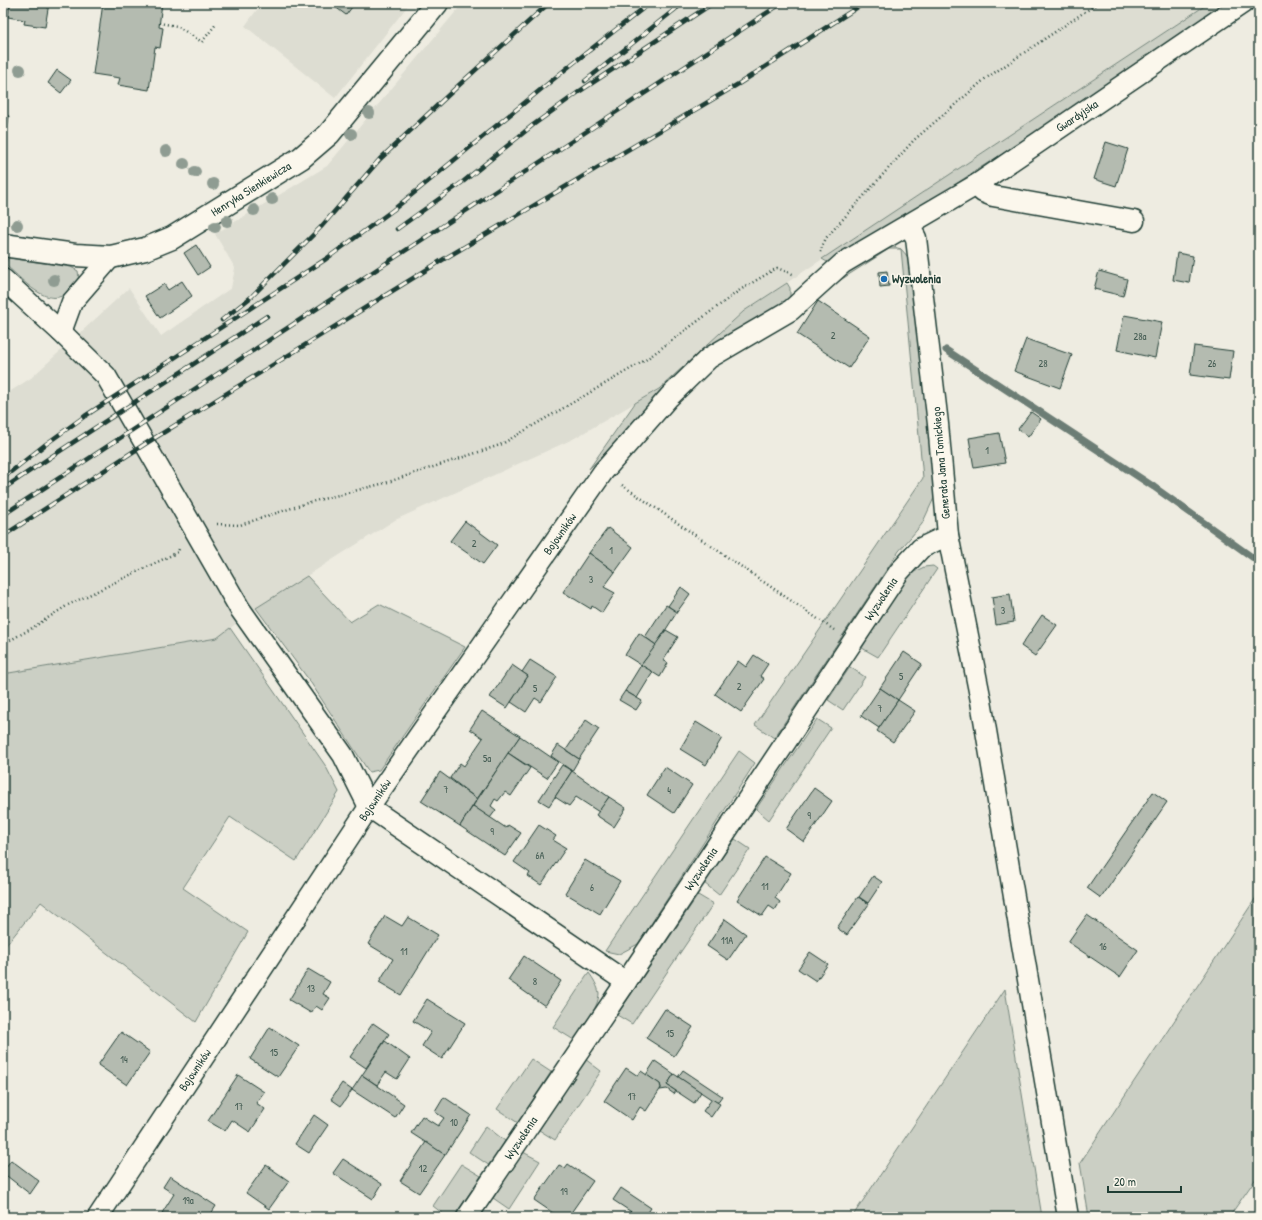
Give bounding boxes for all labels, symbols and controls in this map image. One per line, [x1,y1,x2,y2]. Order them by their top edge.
street label: Gwardyjska [1052,95,1101,136]
street label: Henryka Sienkiewicza [207,157,294,220]
place label: Wyzwolenia [892,270,941,288]
marker: Wyzwolenia [879,274,889,284]
house number: 2 [831,329,836,342]
house number: 28a [1134,330,1147,343]
house number: 28 [1038,357,1048,370]
house number: 26 [1208,357,1216,370]
street label: Generała Jana Tomickiego [927,406,954,520]
house number: 1 [985,444,989,457]
street label: Bojowników [539,509,580,558]
house number: 2 [472,537,477,550]
house number: 1 [609,544,613,557]
house number: 3 [589,573,594,586]
street label: Wyzwolenia [860,574,901,624]
house number: 3 [1001,604,1006,617]
house number: 5 [899,670,904,683]
house number: 2 [737,680,742,693]
house number: 5 [533,682,538,695]
house number: 7 [878,702,883,715]
house number: 5a [483,752,491,765]
street label: Bojowników [354,775,395,824]
house number: 7 [444,783,449,796]
house number: 4 [667,784,671,797]
house number: 9 [807,809,811,822]
house number: 9 [490,825,494,838]
street label: Wyzwolenia [680,844,721,894]
house number: 6A [536,849,545,862]
house number: 11 [761,880,769,893]
house number: 6 [590,881,594,894]
house number: 11A [721,934,733,947]
house number: 16 [1099,940,1107,953]
house number: 11 [400,945,408,958]
house number: 8 [533,975,537,988]
house number: 13 [307,982,316,995]
house number: 15 [666,1027,675,1040]
street label: Bojowników [174,1045,215,1094]
house number: 15 [270,1046,279,1059]
house number: 14 [120,1053,128,1066]
house number: 17 [628,1090,636,1103]
house number: 17 [235,1100,243,1113]
street label: Wyzwolenia [500,1113,541,1163]
house number: 10 [450,1116,459,1129]
house number: 12 [419,1162,427,1175]
scale bar [1108,1168,1181,1194]
text: 20 m [1114,1173,1136,1190]
house number: 19 [560,1185,568,1198]
house number: 19a [182,1194,194,1207]

